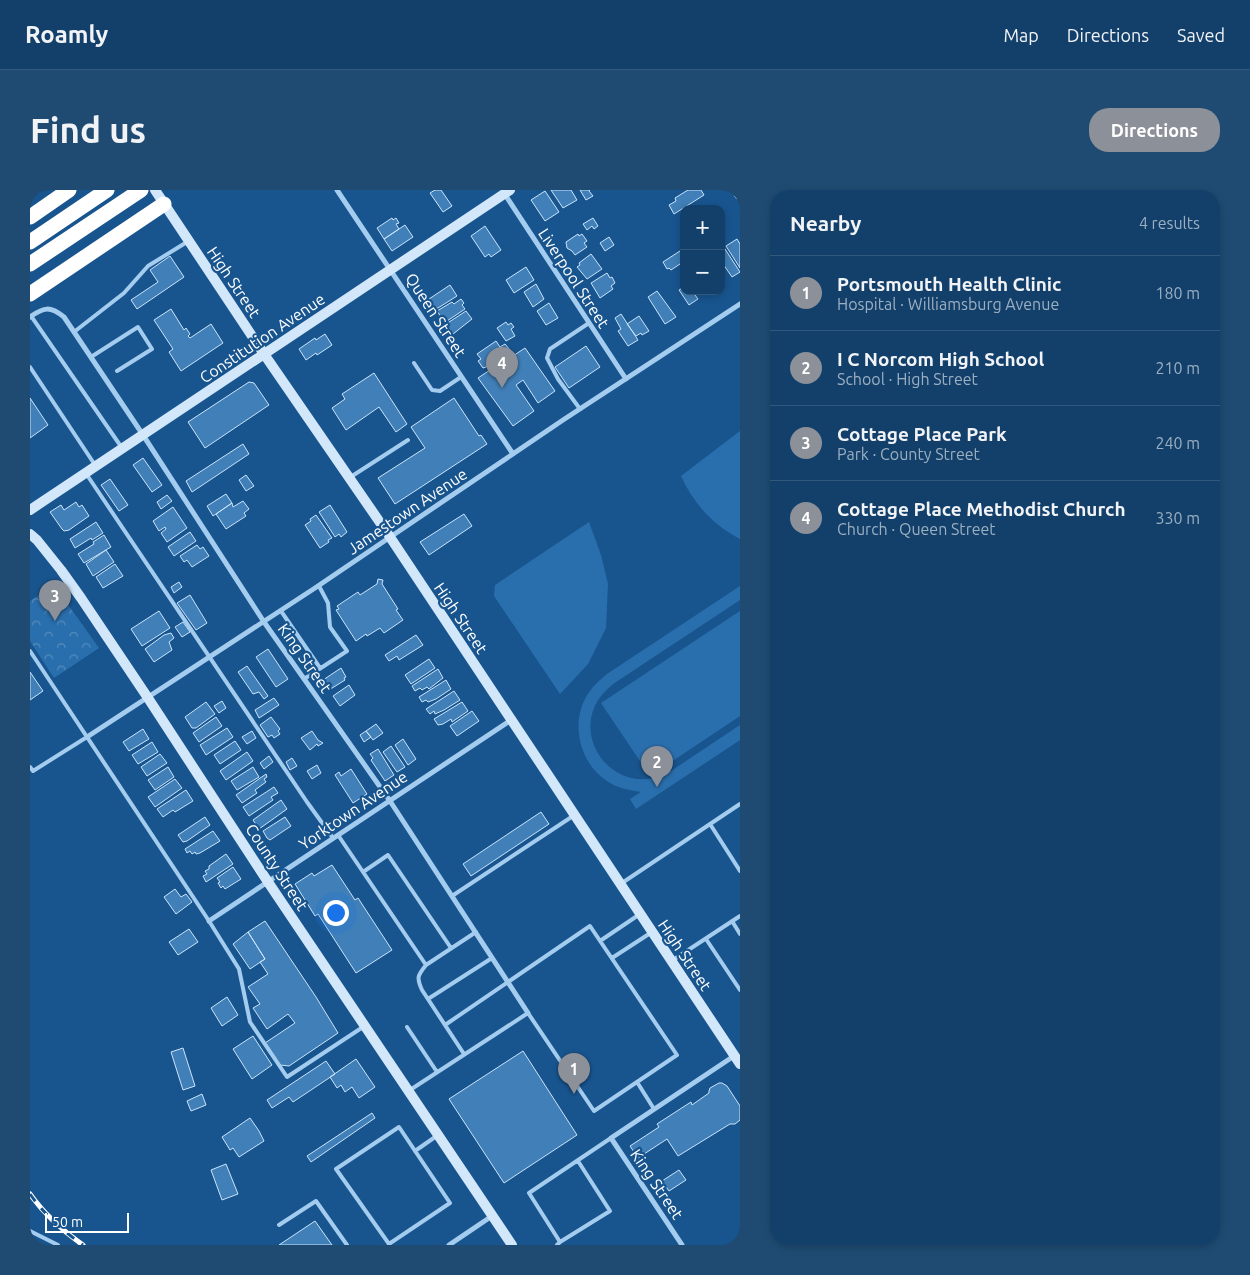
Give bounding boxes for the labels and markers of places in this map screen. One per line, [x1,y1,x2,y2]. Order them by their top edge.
pin: 4 [486,347,518,388]
pin: 3 [39,580,71,621]
pin: 2 [641,746,673,787]
pin: 1 [558,1053,590,1094]

